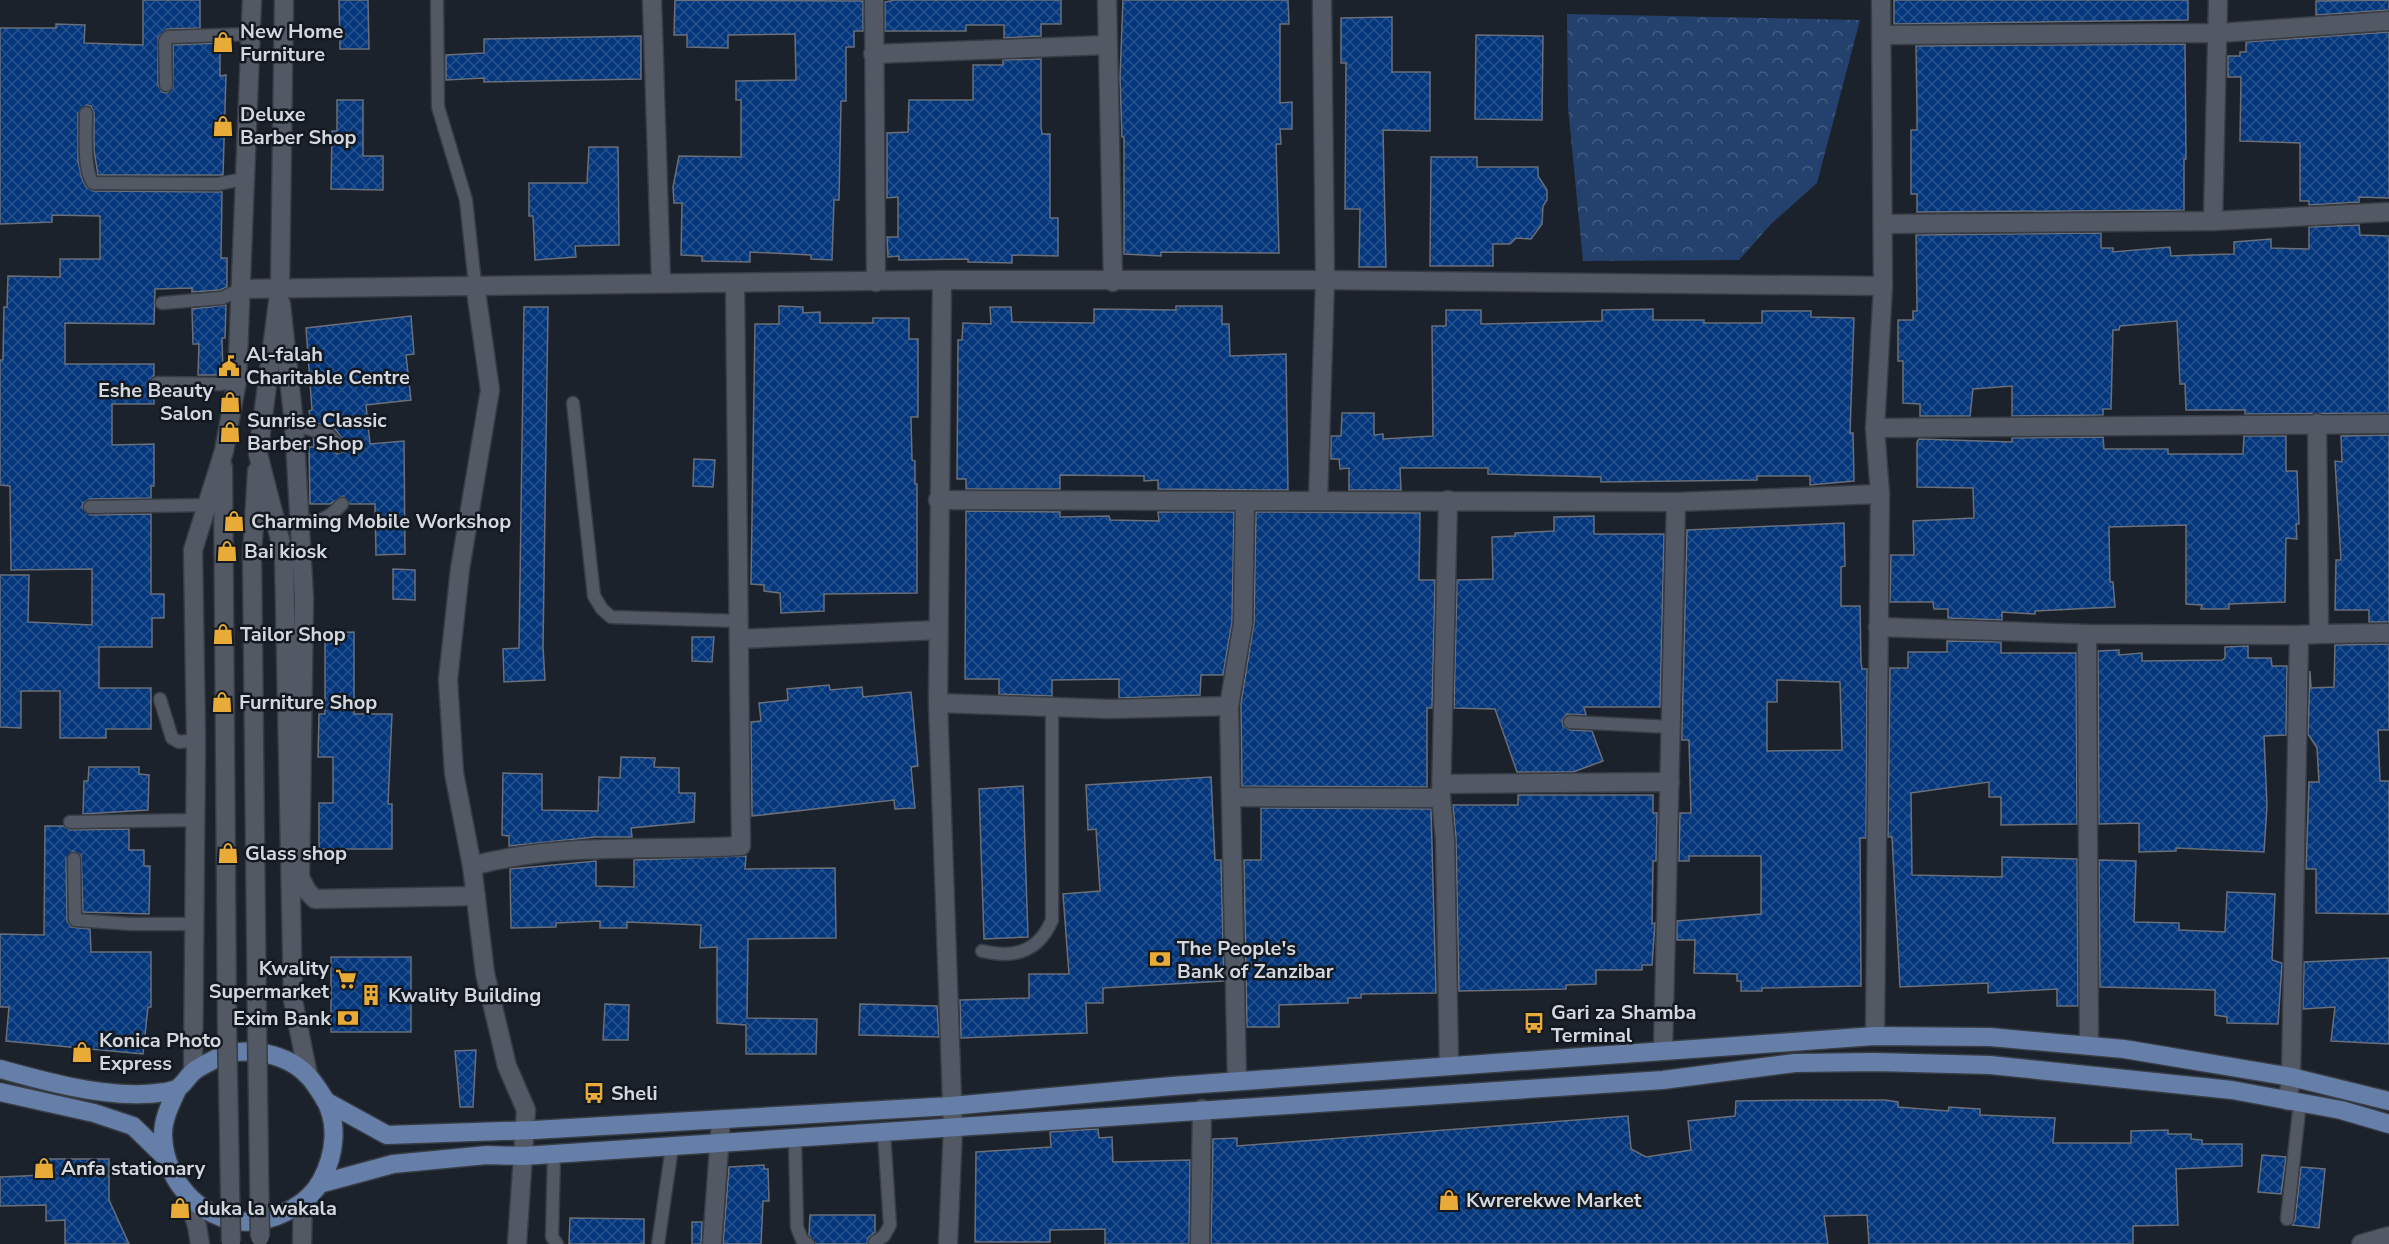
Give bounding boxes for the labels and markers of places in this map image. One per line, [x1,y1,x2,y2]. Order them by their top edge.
place label: New Home Furniture [240,18,344,68]
shop icon: New Home Furniture [211,30,235,54]
place label: Deluxe Barber Shop [240,101,356,151]
shop icon: Deluxe Barber Shop [211,114,235,138]
place label: Al-falah Charitable Centre [246,341,410,391]
public building icon: Al-falah Charitable Centre [217,354,241,378]
place label: Eshe Beauty Salon [98,377,213,427]
shop icon: Eshe Beauty Salon [218,390,242,414]
place label: Sunrise Classic Barber Shop [247,407,387,457]
shop icon: Sunrise Classic Barber Shop [218,420,242,444]
place label: Charming Mobile Workshop [251,508,511,535]
shop icon: Charming Mobile Workshop [222,509,246,533]
place label: Bai kiosk [244,538,328,565]
shop icon: Bai kiosk [215,539,239,563]
place label: Tailor Shop [240,621,346,648]
shop icon: Tailor Shop [211,622,235,646]
place label: Furniture Shop [239,689,377,716]
shop icon: Furniture Shop [210,690,234,714]
place label: Glass shop [245,840,347,867]
shop icon: Glass shop [216,841,240,865]
place label: The People's Bank of Zanzibar [1177,935,1334,985]
bank icon: The People's Bank of Zanzibar [1148,947,1172,971]
place label: Kwality Supermarket [209,955,329,1005]
supermarket icon: Kwality Supermarket [334,967,358,991]
place label: Kwality Building [388,982,541,1009]
building icon: Kwality Building [359,983,383,1007]
place label: Gari za Shamba Terminal [1551,999,1696,1049]
place label: Exim Bank [233,1005,332,1032]
bank icon: Exim Bank [336,1006,360,1030]
bus stop icon: Gari za Shamba Terminal [1522,1011,1546,1035]
place label: Konica Photo Express [99,1027,221,1077]
shop icon: Konica Photo Express [70,1040,94,1064]
place label: Sheli [611,1080,658,1107]
bus stop icon: Sheli [582,1081,606,1105]
place label: Anfa stationary [61,1155,206,1182]
shop icon: Anfa stationary [32,1156,56,1180]
place label: Kwrerekwe Market [1466,1187,1642,1214]
shop icon: Kwrerekwe Market [1437,1188,1461,1212]
place label: duka la wakala [197,1195,337,1222]
shop icon: duka la wakala [168,1196,192,1220]

